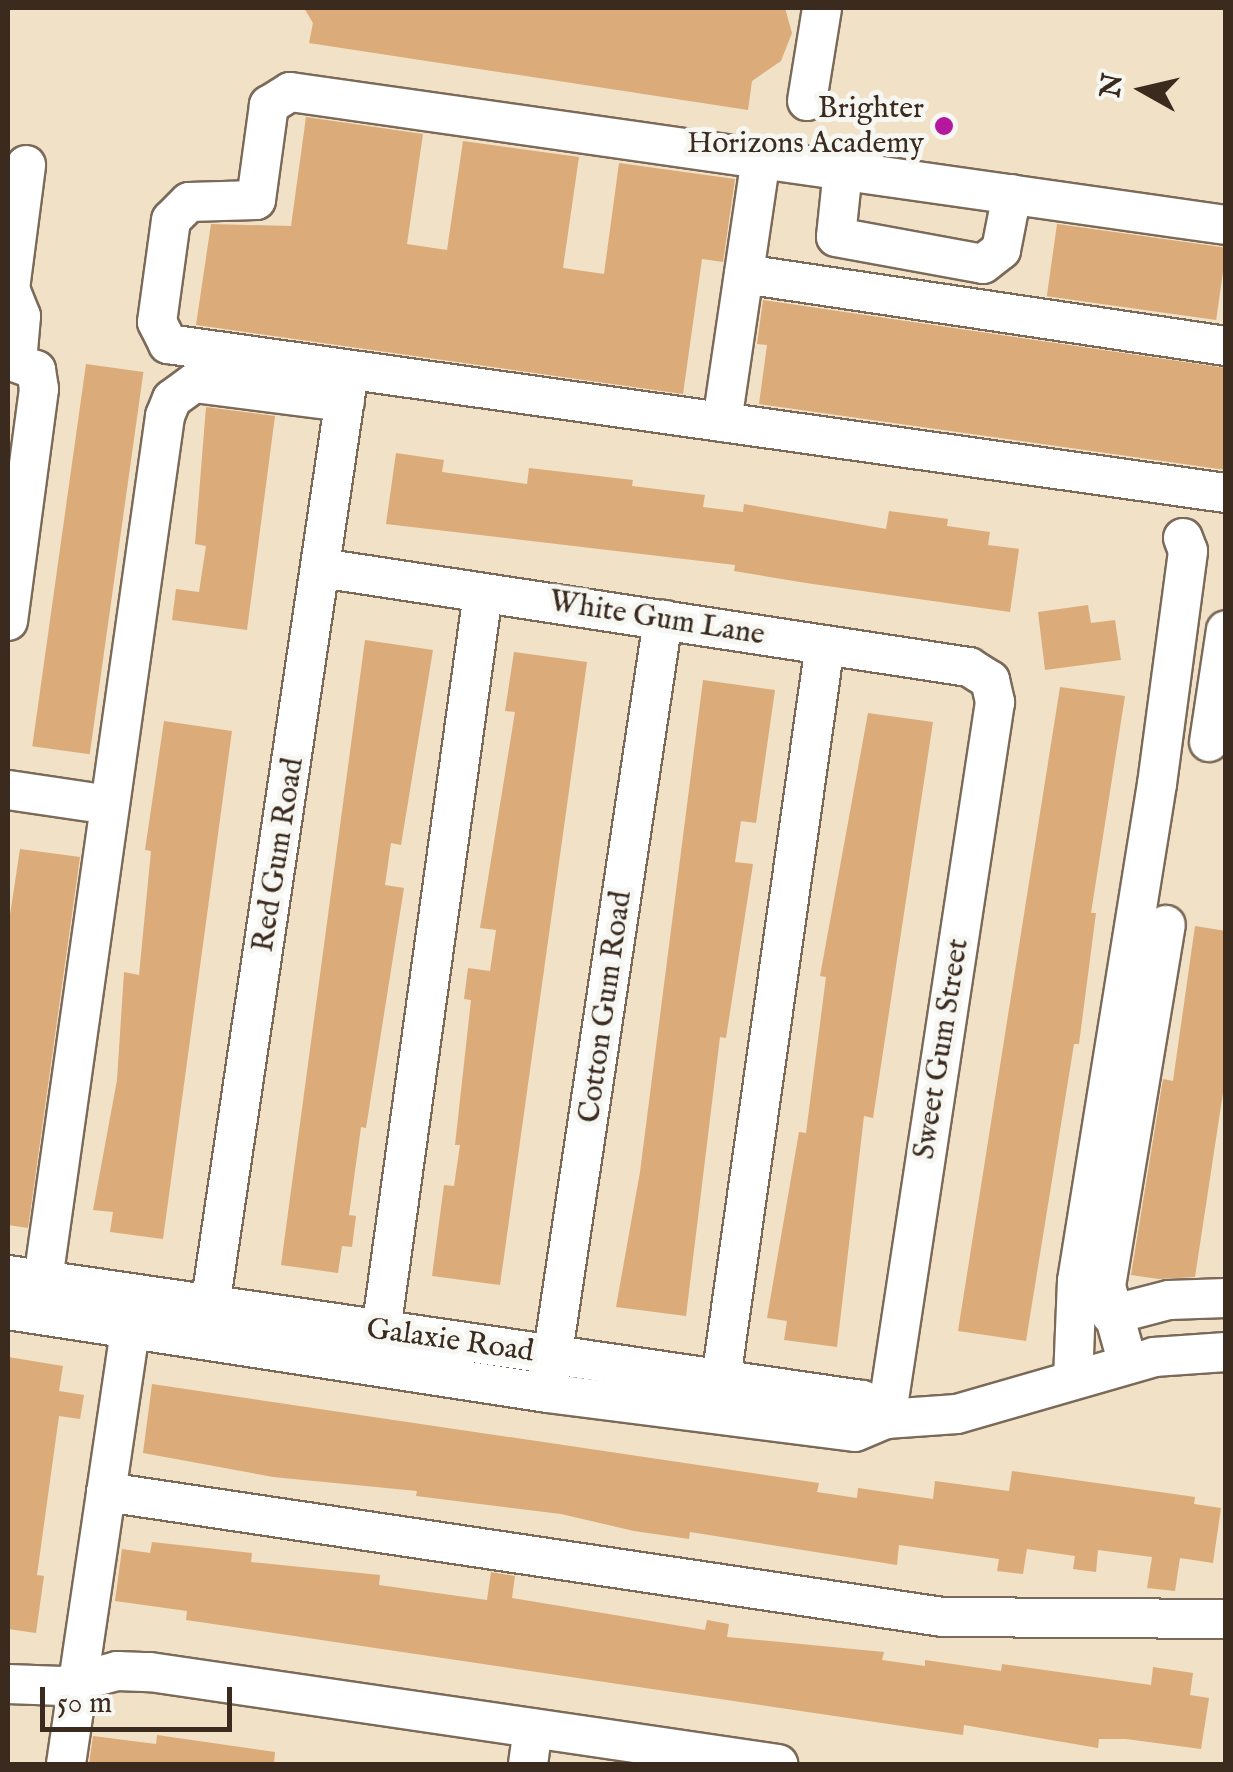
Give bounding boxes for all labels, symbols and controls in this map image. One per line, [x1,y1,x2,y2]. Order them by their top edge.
north arrow [1093,40,1193,140]
text: N [1094,71,1132,100]
place label: Brighter Horizons Academy [687,91,924,162]
marker: Brighter Horizons Academy [933,115,955,137]
street label: White Gum Lane [547,584,767,654]
street label: Red Gum Road [246,755,312,955]
street label: Cotton Gum Road [572,889,640,1125]
street label: Sweet Gum Street [907,936,977,1162]
street label: Galaxie Road [364,1311,536,1371]
scale bar [45,1667,238,1729]
text: 50 m [57,1685,112,1723]

